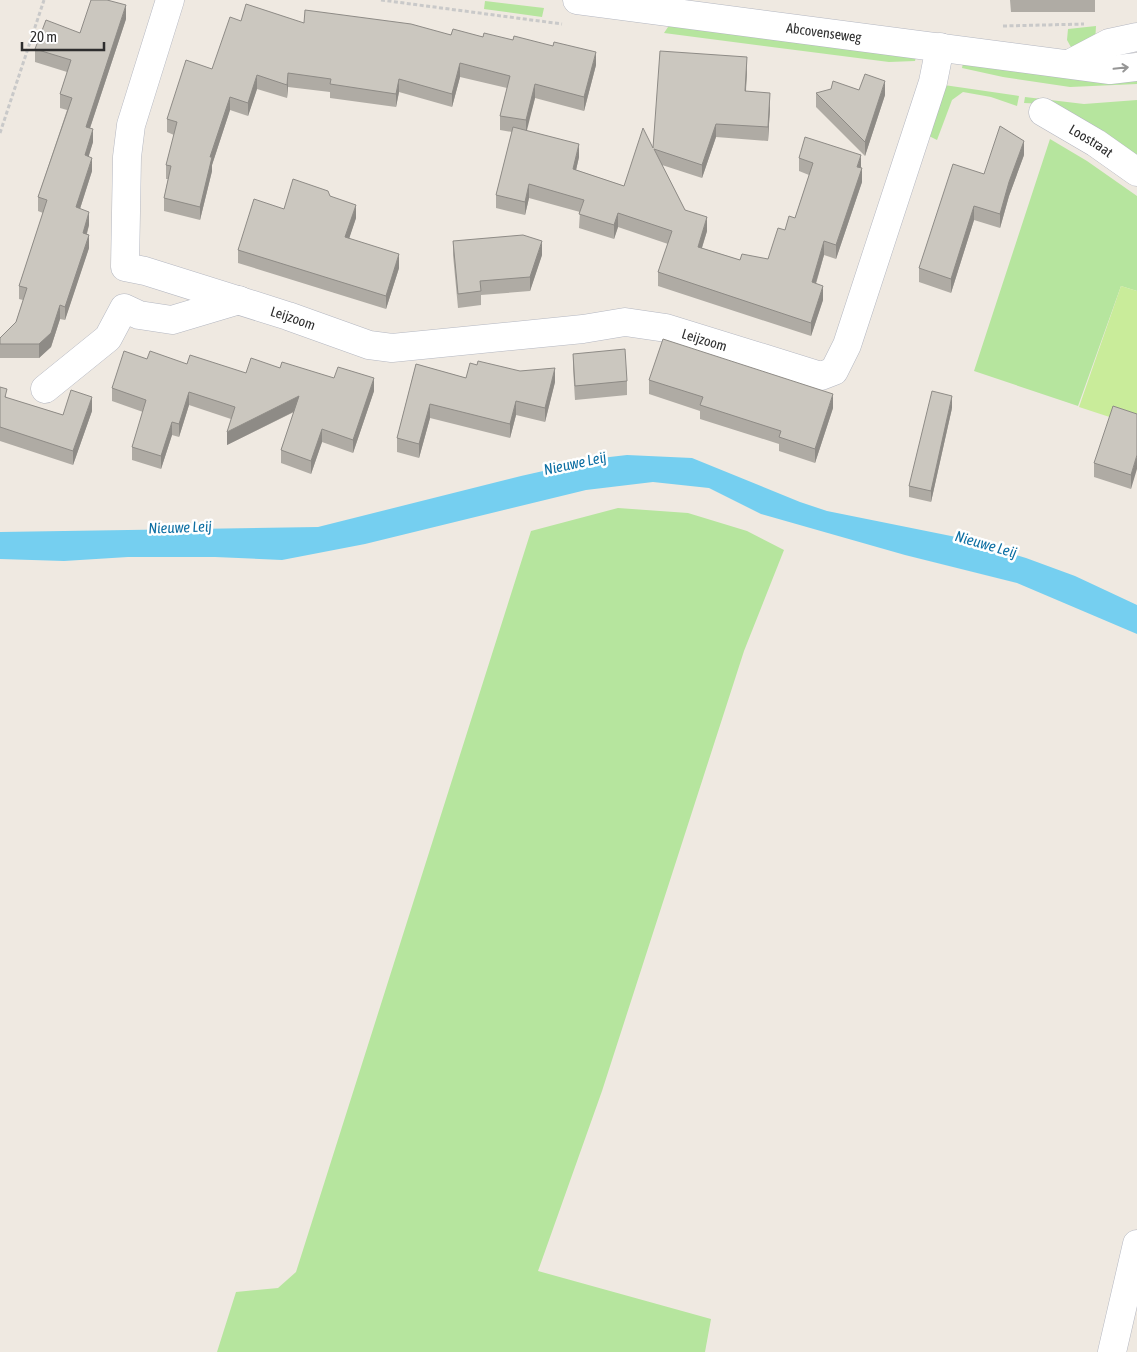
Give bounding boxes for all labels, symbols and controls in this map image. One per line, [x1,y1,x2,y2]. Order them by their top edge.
scale bar [22,20,105,52]
street label: Abcovenseweg [785,20,862,45]
text: 20 m [30,28,57,45]
one-way arrow [1113,63,1129,73]
street label: Loostraat [1066,121,1116,160]
street label: Leijzoom [269,303,318,333]
street label: Leijzoom [680,325,729,354]
water label: Nieuwe Leij [542,448,608,478]
water label: Nieuwe Leij [148,517,213,537]
water label: Nieuwe Leij [953,527,1019,561]

